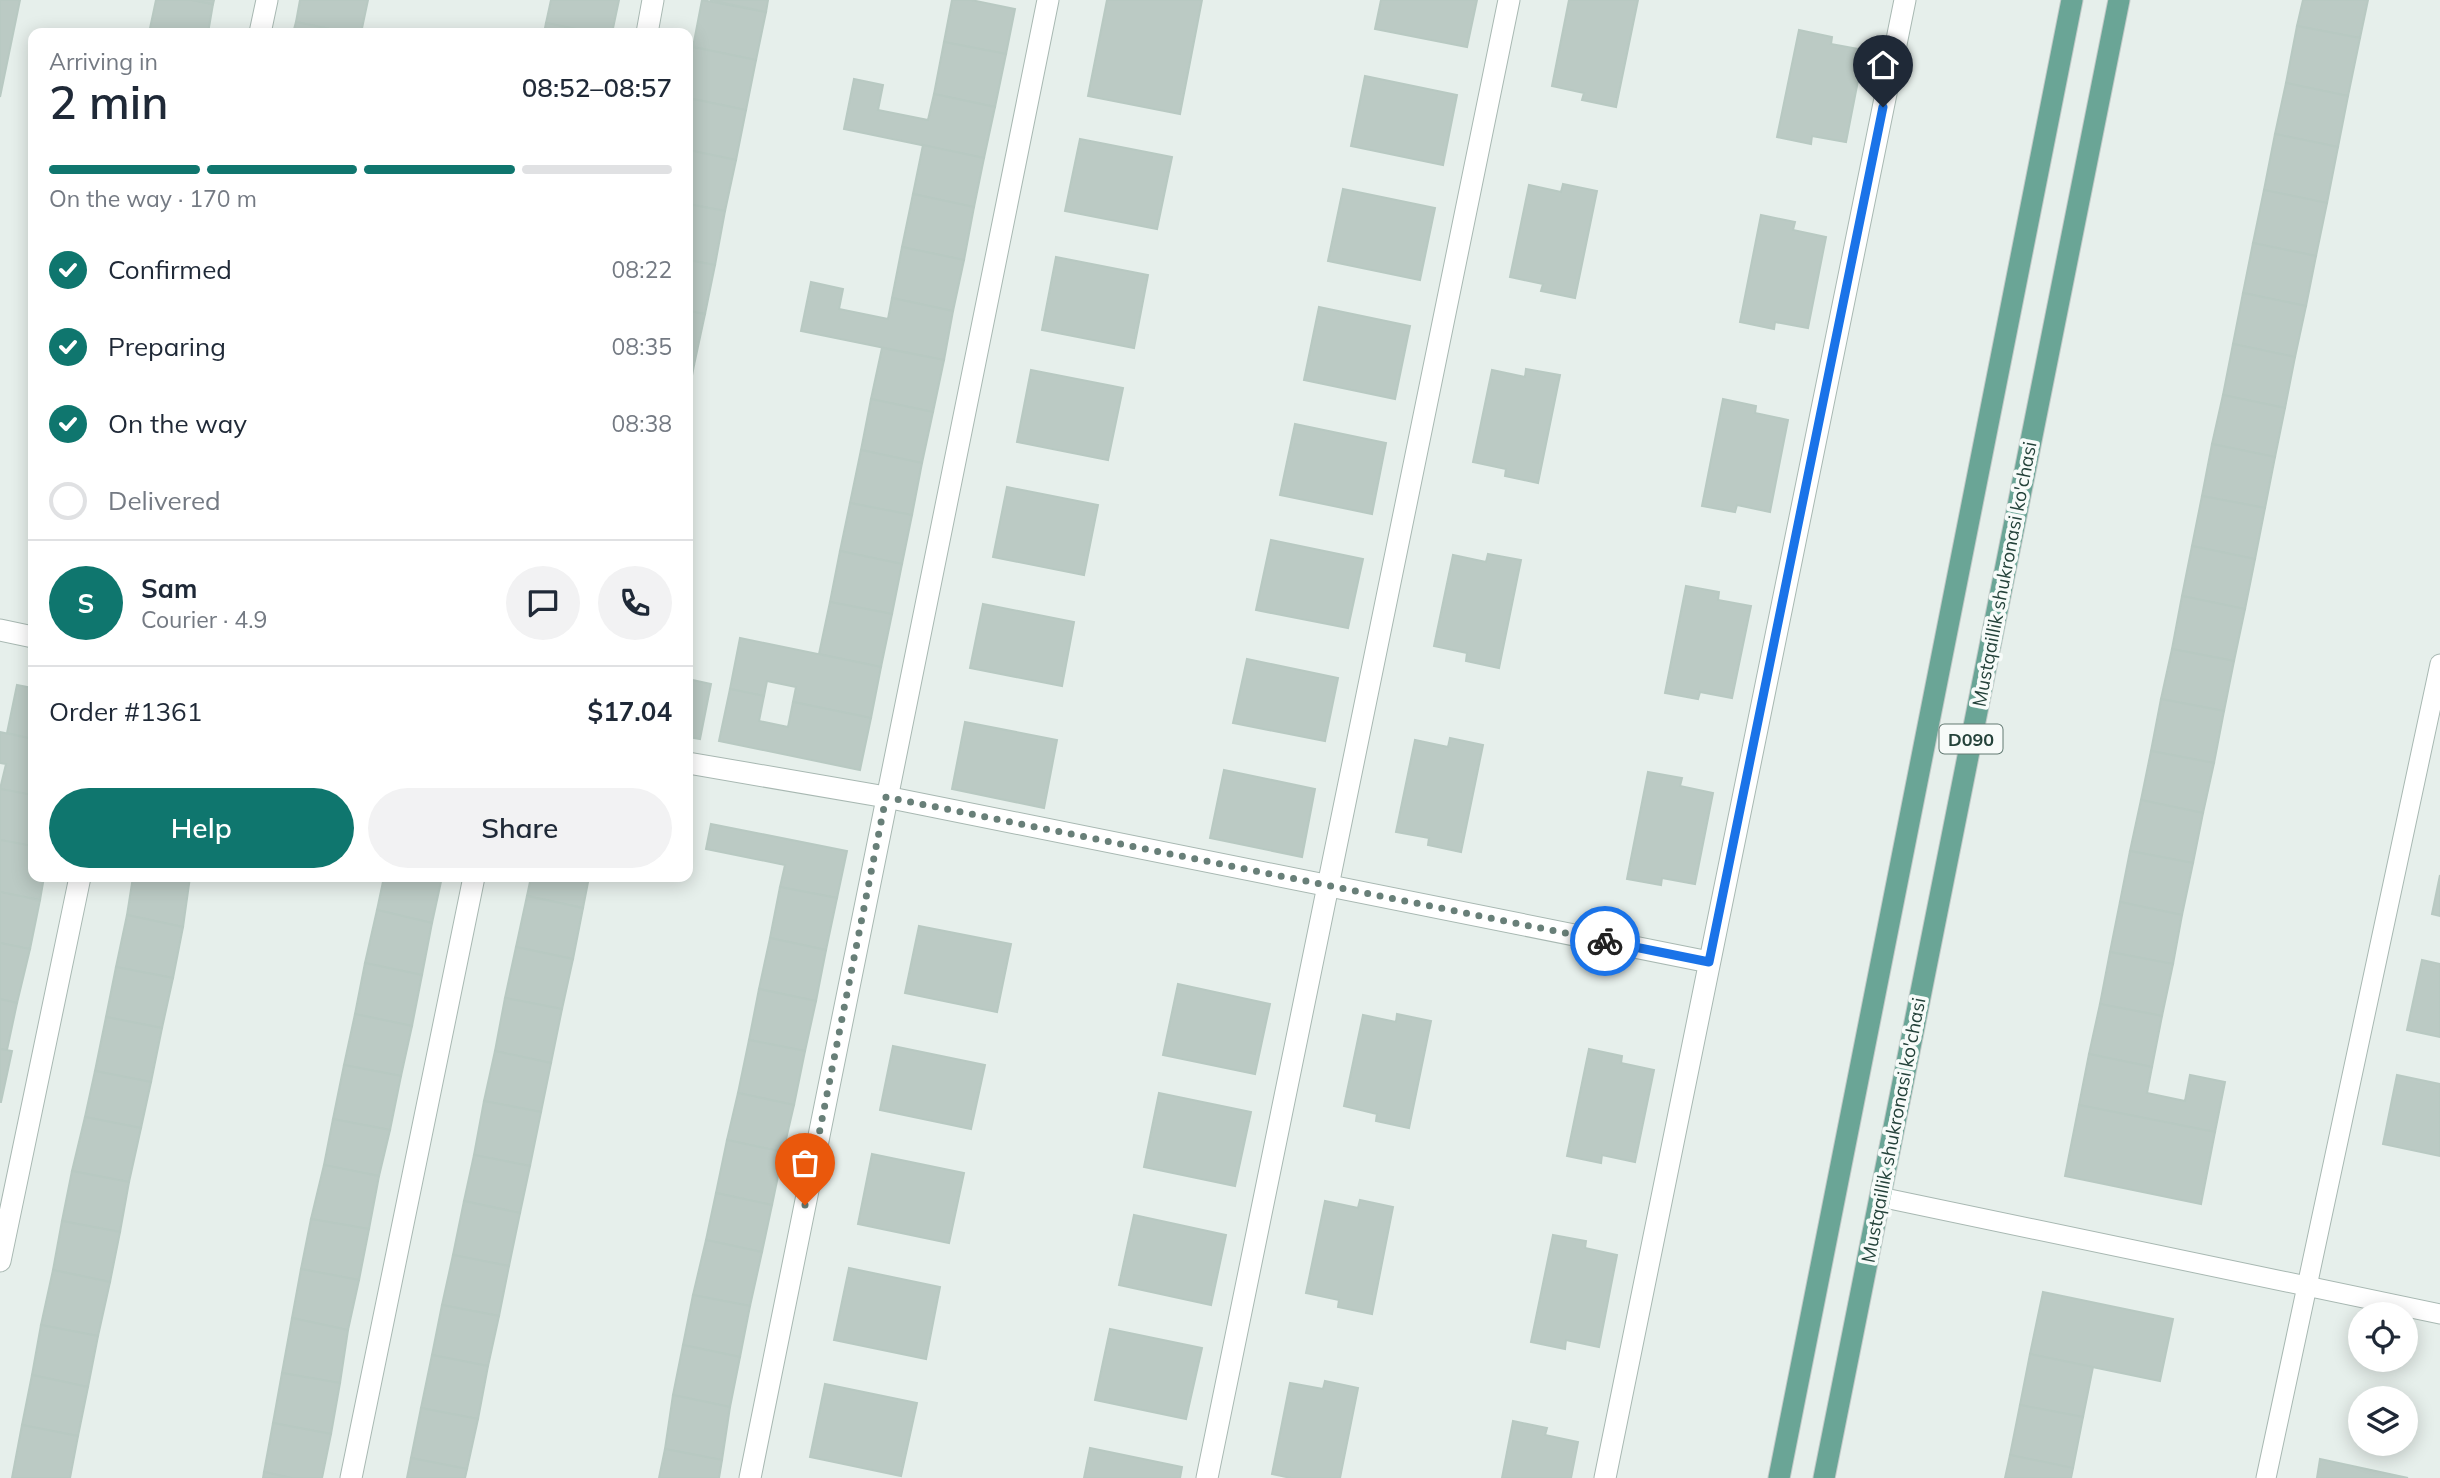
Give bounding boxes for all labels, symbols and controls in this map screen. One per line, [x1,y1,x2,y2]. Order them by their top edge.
pin [1853,35,1913,107]
icon: home [1864,46,1902,84]
text: Arriving in [49,47,158,76]
text: 08:52–08:57 [522,71,672,104]
text: 2 min [49,73,168,131]
text: On the way · 170 m [49,184,257,213]
icon: check [49,251,87,289]
text: Confirmed [108,253,232,286]
text: 08:22 [612,255,672,284]
icon: check [49,328,87,366]
text: Preparing [108,330,226,363]
text: 08:35 [612,332,672,361]
icon: check [49,405,87,443]
text: On the way [108,407,247,440]
text: 08:38 [612,409,672,438]
street label: Mustqaillik shukronasi ko'chasi [1966,439,2042,709]
text: Delivered [108,484,221,517]
button: chat [506,566,580,640]
button: phone [598,566,672,640]
text: Sam [141,572,197,605]
text: S [78,587,94,620]
text: Courier · 4.9 [141,605,267,634]
text: Order #1361 [49,695,202,728]
text: $17.04 [588,695,672,728]
road number: D090 [1940,724,2002,754]
button: Help [49,788,354,868]
button: Share [368,788,672,868]
courier [1570,906,1640,976]
icon: bike [1586,922,1624,960]
street label: Mustqaillik shukronasi ko'chasi [1855,995,1931,1265]
pin [775,1133,835,1205]
icon: bag [786,1144,824,1182]
map controls [2348,1302,2418,1456]
button: locate [2348,1302,2418,1372]
button: layers [2348,1386,2418,1456]

